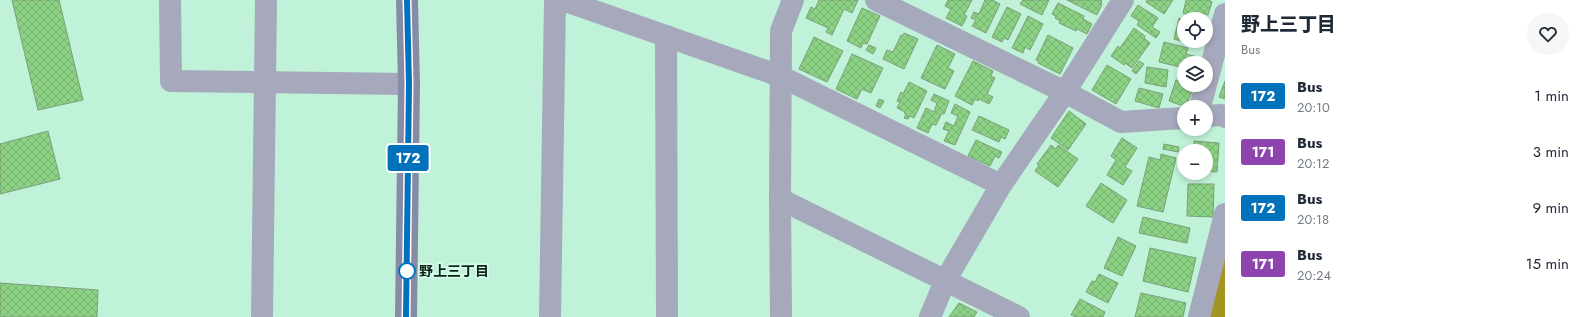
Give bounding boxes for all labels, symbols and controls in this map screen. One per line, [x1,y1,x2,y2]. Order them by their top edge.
text: 野上三丁目 [1241,11,1336,38]
map controls [1177,12,1213,180]
button: locate [1177,12,1213,48]
button: heart [1527,13,1569,55]
text: Bus [1241,40,1260,59]
button: layers [1177,56,1213,92]
text: Bus [1297,76,1322,98]
text: 1 min [1534,85,1569,107]
text: 172 [1251,86,1275,106]
text: 20:10 [1297,98,1330,117]
button: + [1177,100,1213,136]
text: Bus [1297,132,1322,154]
text: 3 min [1533,141,1569,163]
text: 171 [1252,142,1274,162]
button: − [1177,144,1213,180]
line badge: 172 [385,145,431,171]
text: 172 [396,148,420,168]
text: 20:12 [1297,154,1329,173]
text: Bus [1297,188,1322,210]
text: 9 min [1532,197,1569,219]
text: 172 [1251,198,1275,218]
text: 20:18 [1297,210,1329,229]
text: Bus [1297,244,1322,266]
text: 15 min [1526,253,1569,275]
text: 171 [1252,254,1274,274]
place label: 野上三丁目 [419,261,489,281]
marker: 野上三丁目 [398,262,416,280]
text: 20:24 [1297,266,1331,285]

